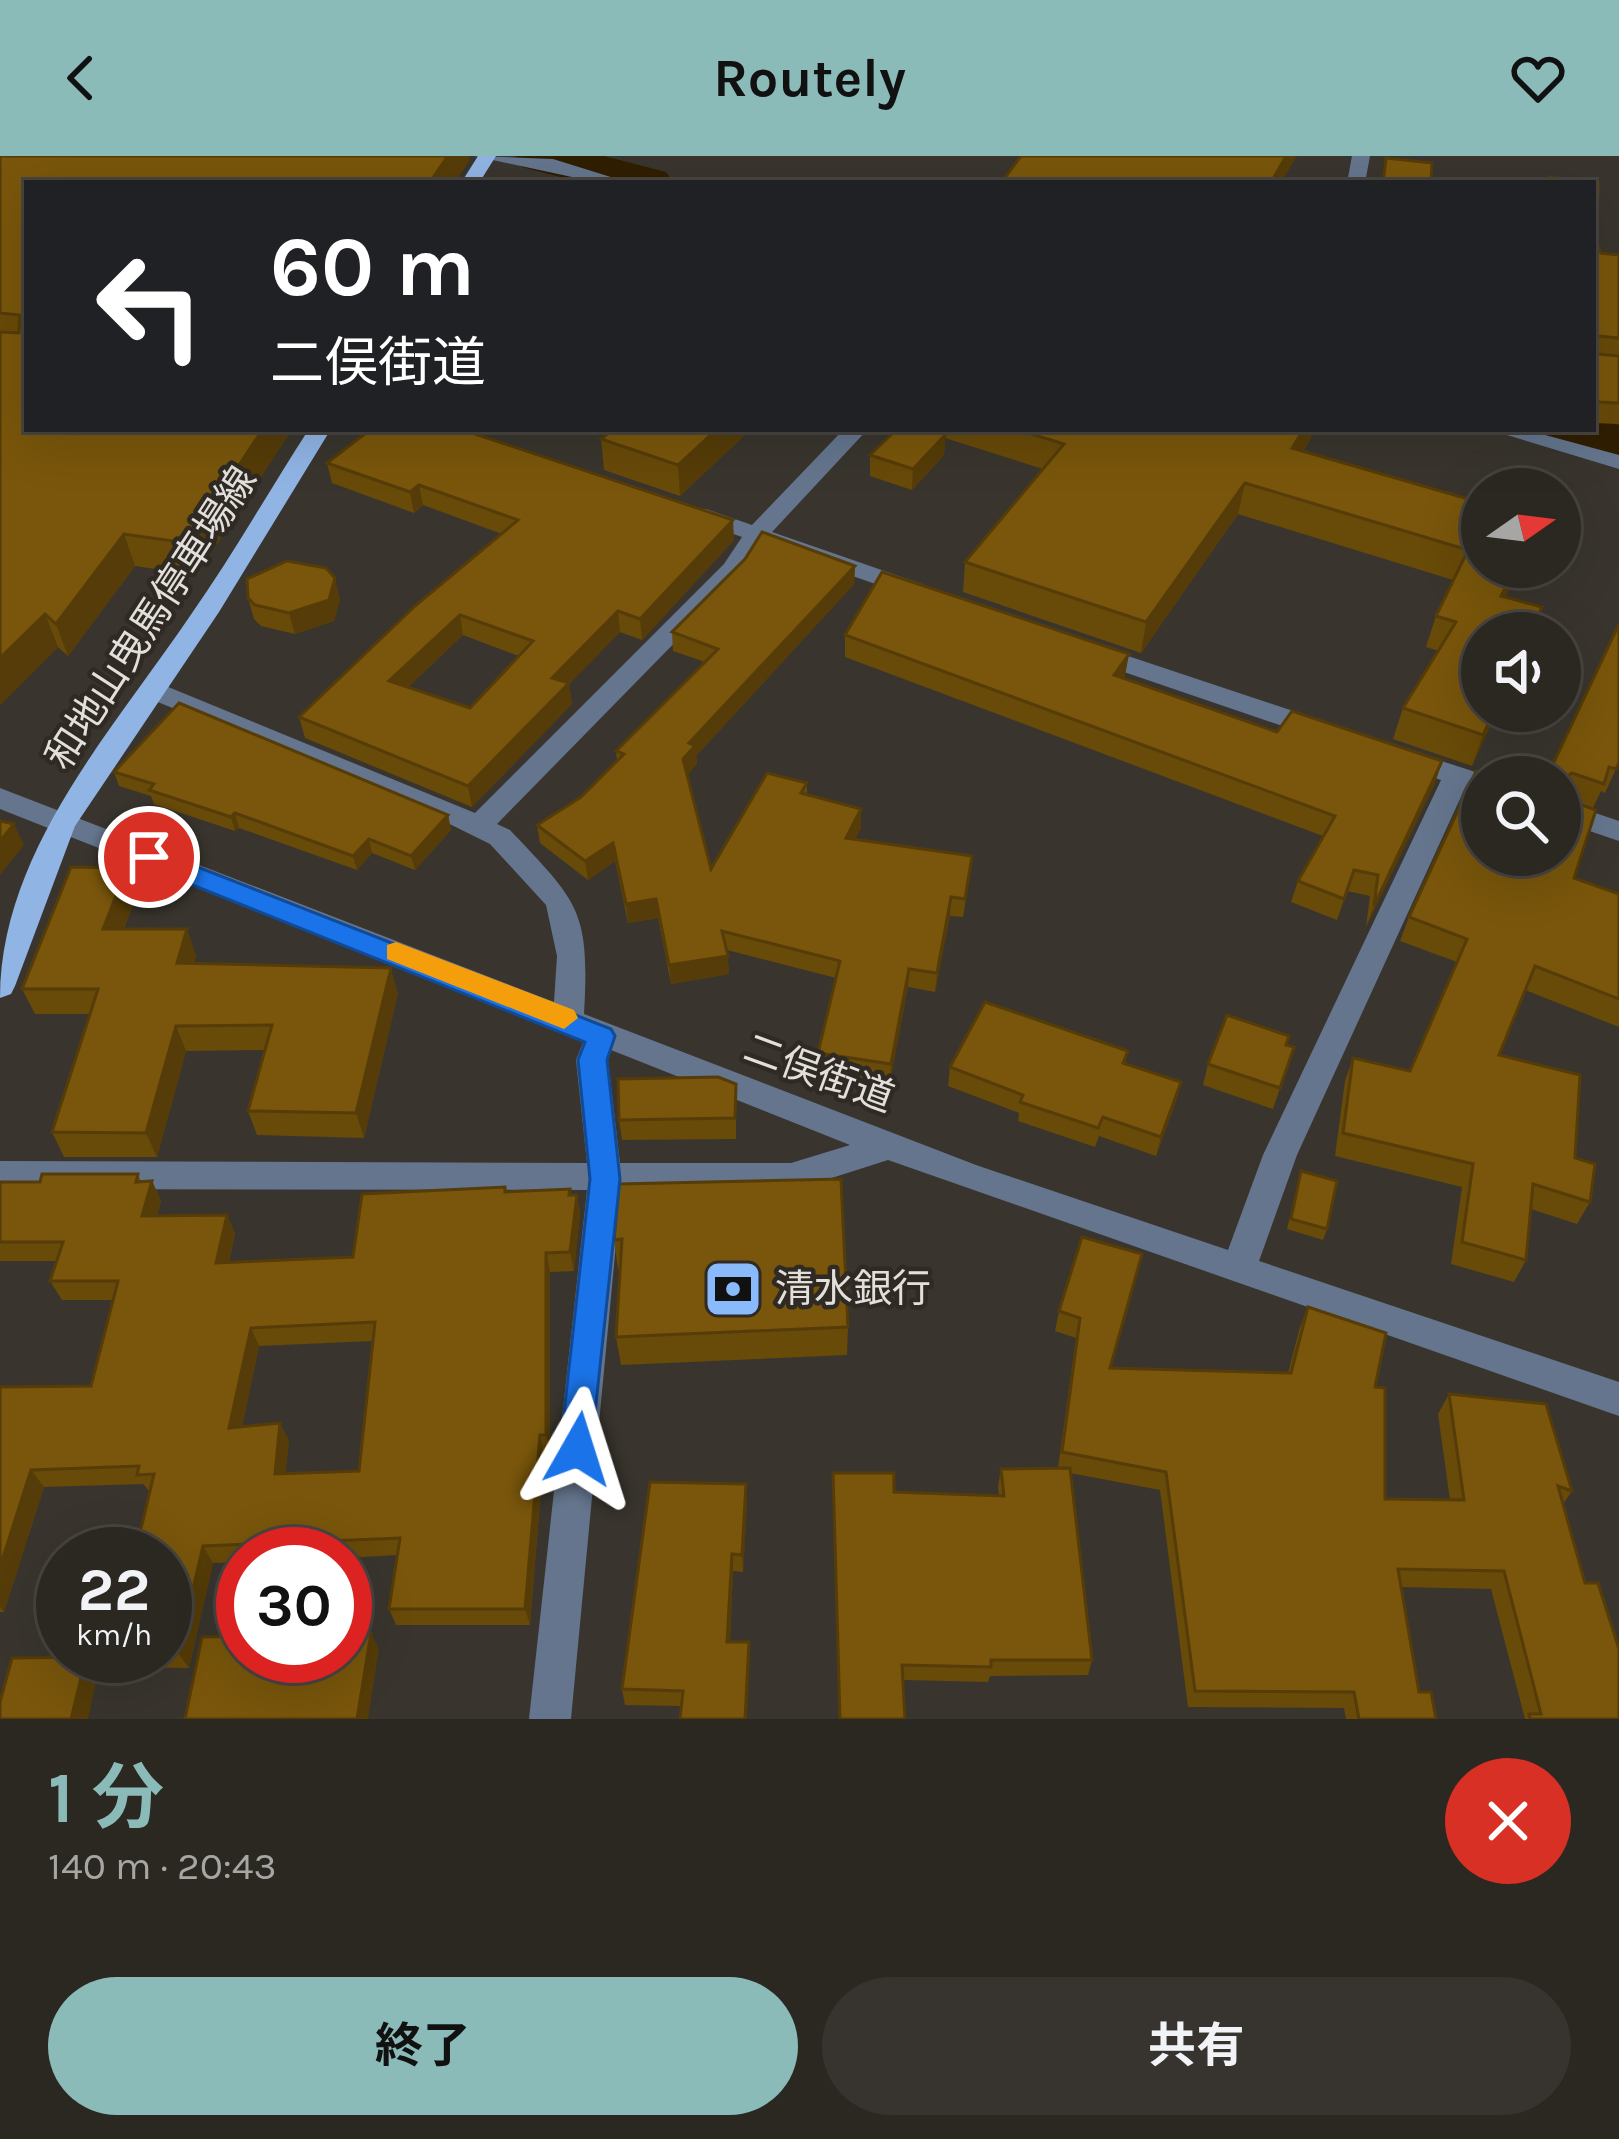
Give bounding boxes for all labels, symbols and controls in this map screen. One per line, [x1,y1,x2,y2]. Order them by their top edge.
icon: back [48,45,114,111]
icon: heart [1505,45,1571,111]
text: Routely [713,46,906,110]
text: 60 m [270,218,475,316]
icon: left [72,228,228,384]
text: 二俣街道 [270,331,486,395]
street label: 和地山曳馬停車場線 [36,458,266,778]
north arrow [1461,468,1581,588]
map controls [1461,468,1581,876]
button: sound [1461,612,1581,732]
button: search [1461,756,1581,876]
pin [98,806,200,908]
icon: arrive [116,824,182,890]
street label: 二俣街道 [738,1025,900,1121]
bank icon: 清水銀行 [702,1258,764,1320]
place label: 清水銀行 [775,1266,931,1312]
position arrow [515,1386,641,1512]
speed limit sign: 30 [216,1527,372,1683]
text: 22 [78,1555,150,1625]
text: km/h [76,1617,152,1653]
text: 1 分 [48,1756,164,1840]
button: close [1445,1758,1571,1884]
text: 140 m · 20:43 [48,1843,277,1889]
button: 終了 [48,1977,798,2115]
button: 共有 [822,1977,1571,2115]

